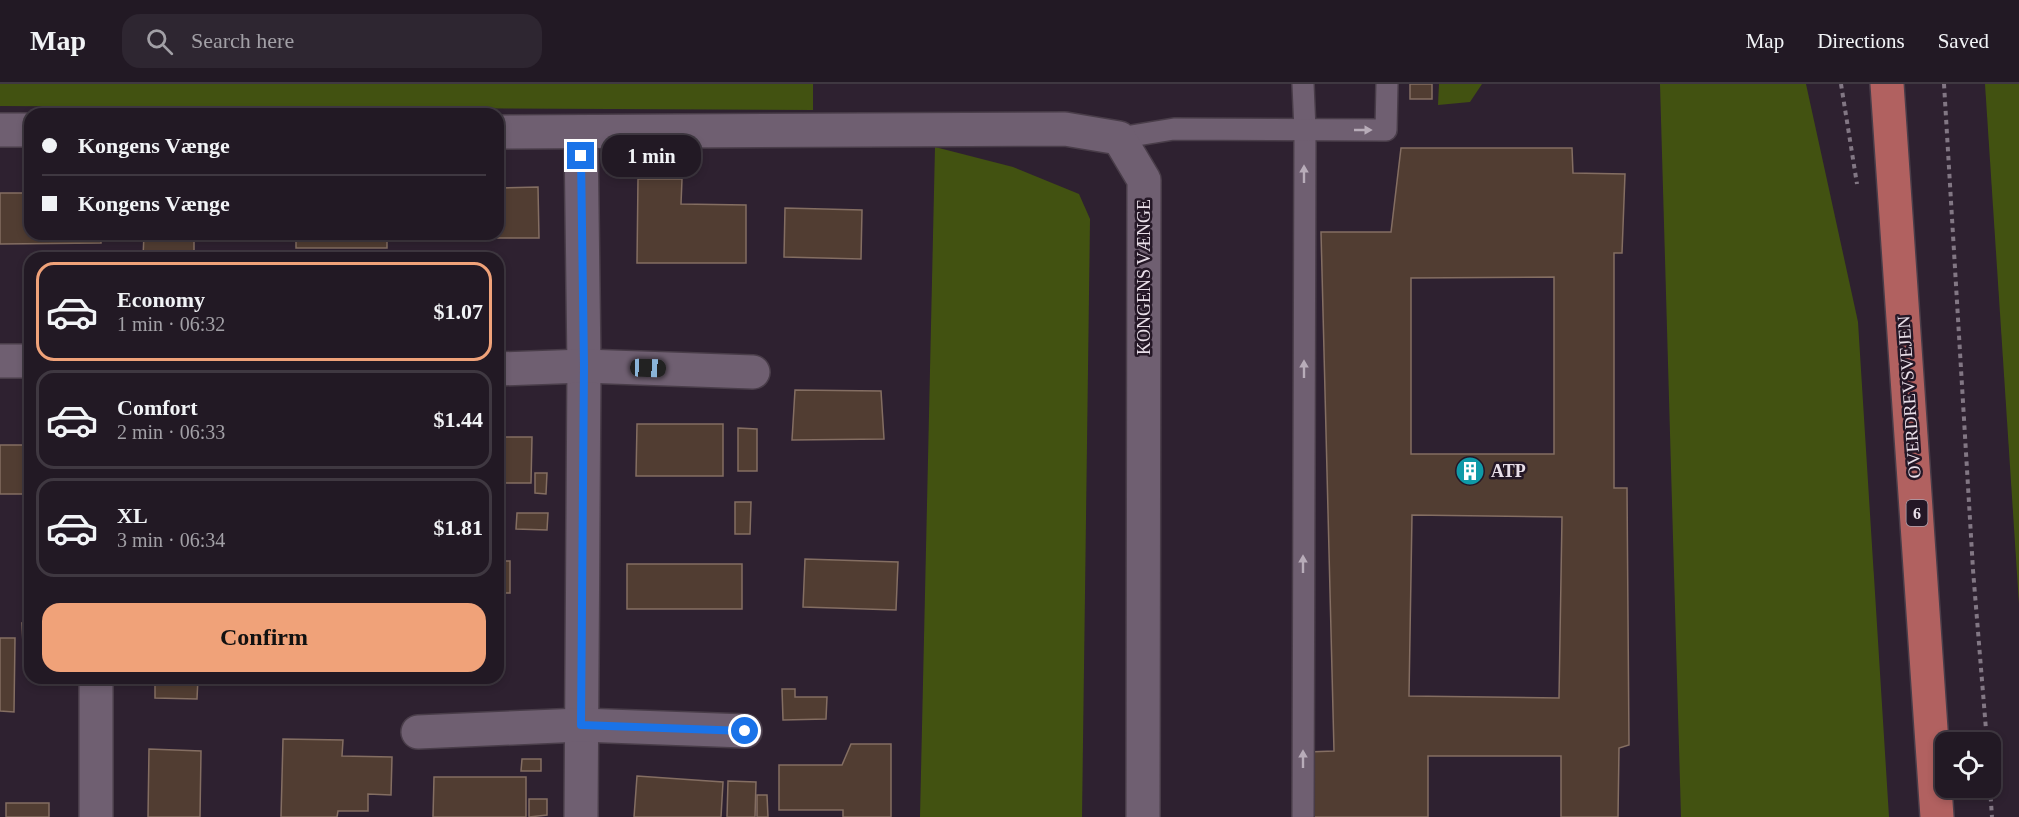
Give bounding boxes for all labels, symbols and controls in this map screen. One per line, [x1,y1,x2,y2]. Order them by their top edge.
search box [122,14,542,68]
text: Map [30,25,86,56]
icon: search [143,25,176,58]
text: Search here [191,28,294,53]
text: Map [1746,29,1784,53]
text: Directions [1817,29,1905,53]
text: Saved [1938,29,1989,53]
one-way arrow [1354,125,1373,135]
text: Kongens Vænge [78,133,230,158]
callout: 1 min [602,135,701,177]
route end [567,142,594,169]
text: 1 min [627,145,676,167]
one-way arrow [1299,164,1309,183]
text: Kongens Vænge [78,191,230,216]
street label: KONGENS VÆNGE [1134,199,1154,355]
icon: car [45,285,99,339]
text: Economy [117,287,205,312]
text: $1.07 [434,299,483,324]
text: 1 min · 06:32 [117,313,225,335]
street label: OVERDREVSVEJEN [1893,315,1925,479]
car [630,358,666,378]
one-way arrow [1299,359,1309,378]
icon: car [45,393,99,447]
text: Comfort [117,395,198,420]
text: $1.44 [434,407,483,432]
text: 2 min · 06:33 [117,421,225,443]
building icon: ATP [1454,455,1486,487]
place label: ATP [1491,461,1526,481]
road number: 6 [1906,500,1928,526]
icon: car [45,501,99,555]
text: XL [117,503,148,528]
text: $1.81 [434,515,483,540]
text: 3 min · 06:34 [117,529,225,551]
one-way arrow [1299,554,1308,573]
button: Confirm [42,603,486,672]
route start [731,717,758,744]
map controls [1935,732,2001,798]
button: locate [1935,732,2001,798]
one-way arrow [1298,749,1308,768]

